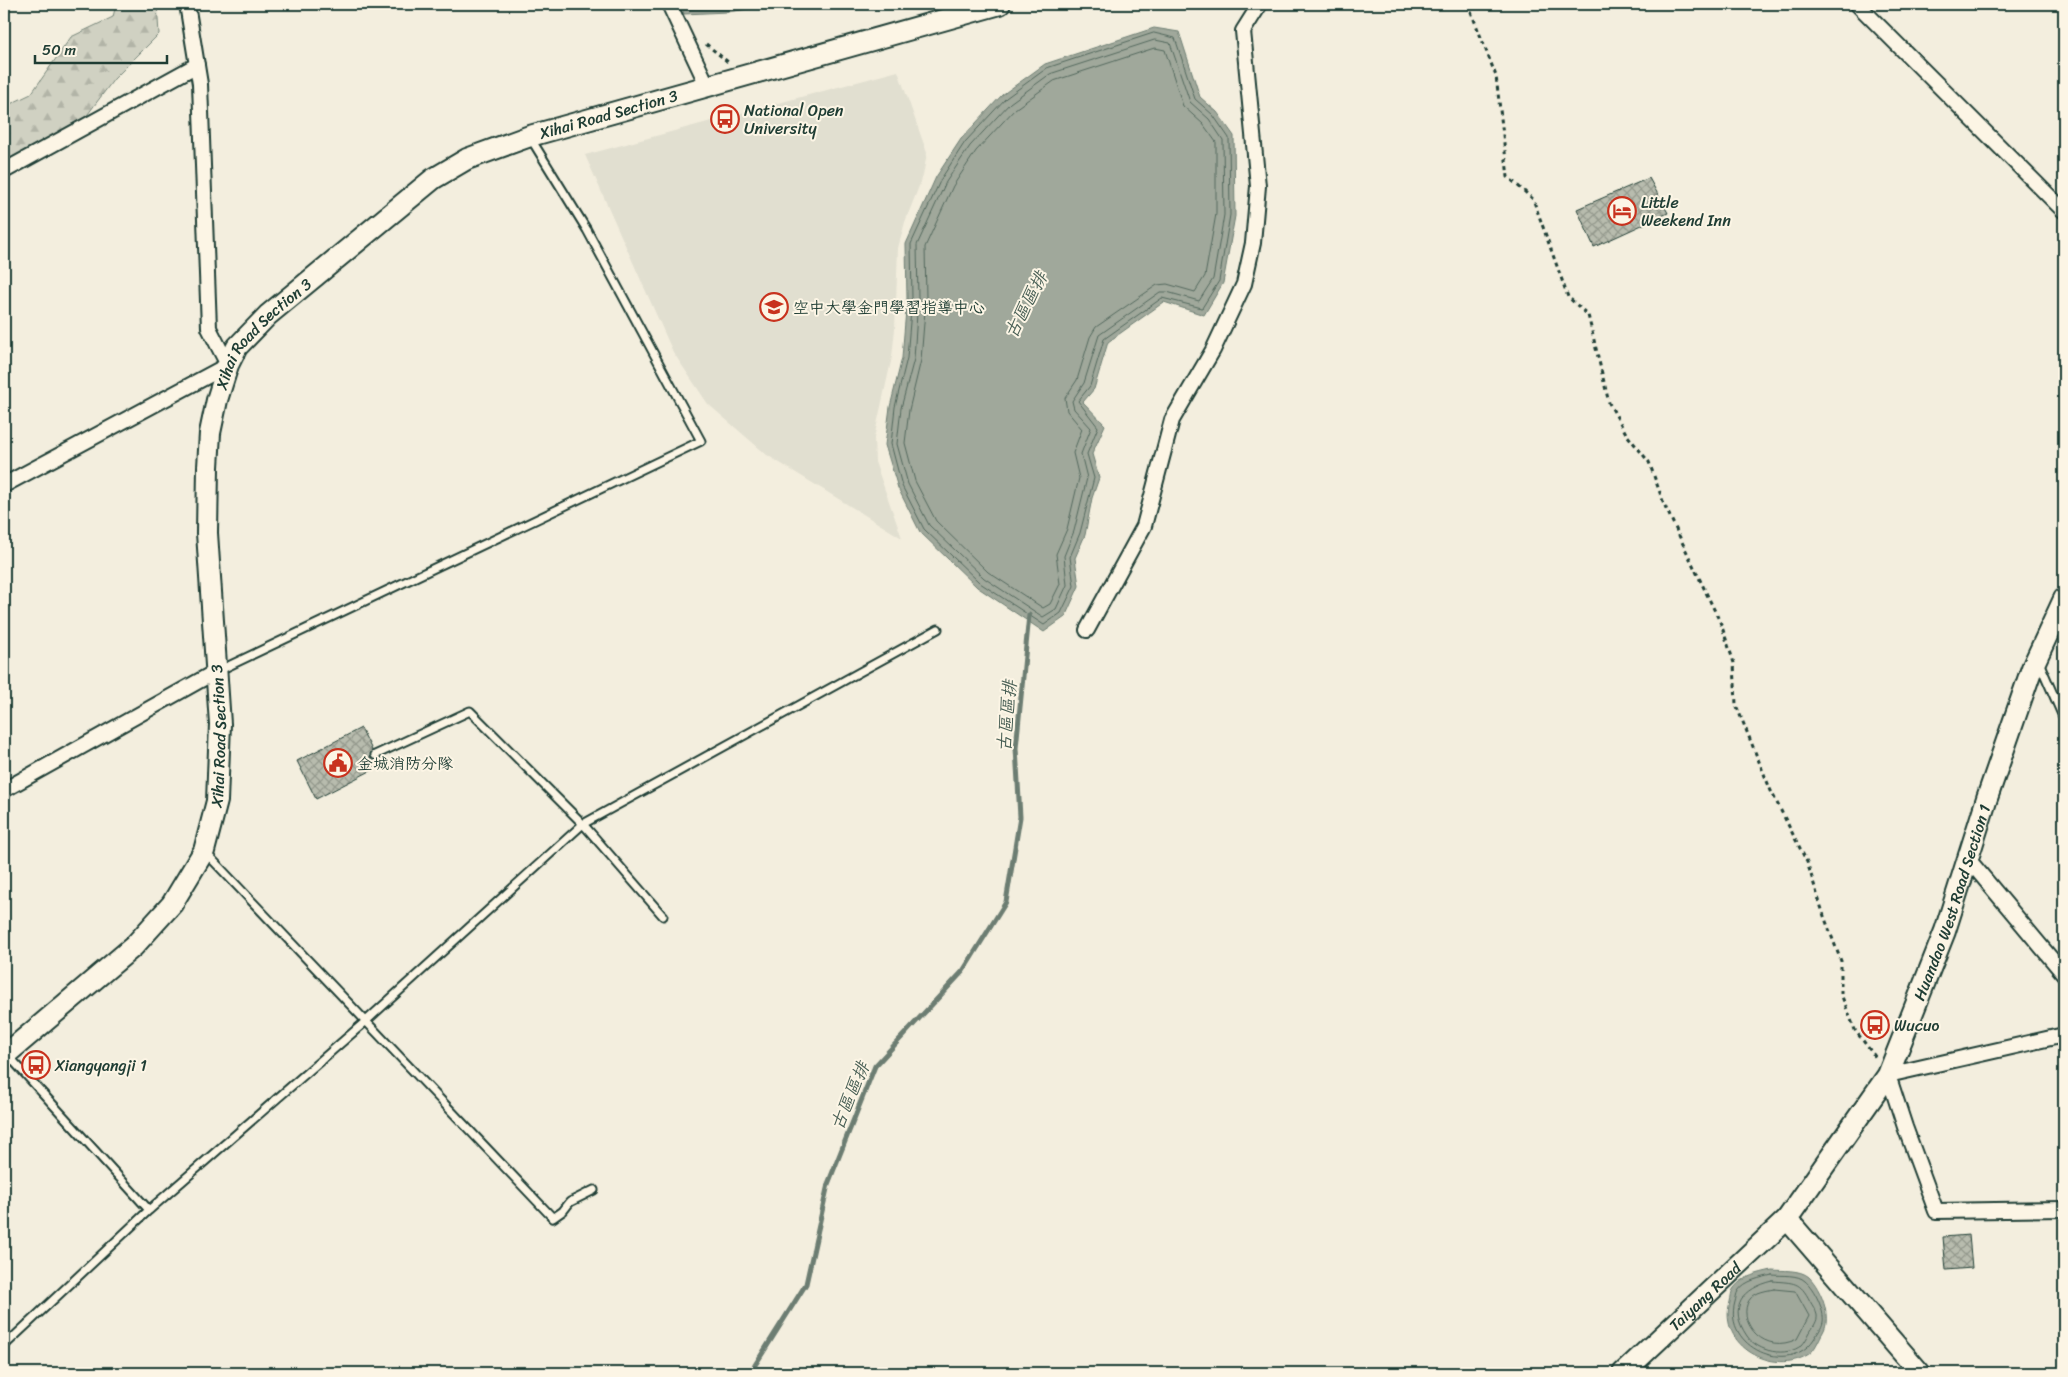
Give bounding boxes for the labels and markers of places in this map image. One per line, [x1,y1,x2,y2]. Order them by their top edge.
place label: National Open University [744,96,844,143]
bus stop icon: National Open University [710,104,740,134]
place label: Little Weekend Inn [1641,188,1731,235]
hotel icon: Little Weekend Inn [1607,196,1637,226]
school or university icon: 空中大學金門學習指導中心 [759,292,789,322]
place label: 空中大學金門學習指導中心 [793,293,985,322]
public building icon: 金城消防分隊 [323,748,353,778]
place label: 金城消防分隊 [357,749,453,778]
bus stop icon: Wucuo [1860,1010,1890,1040]
place label: Wucuo [1894,1011,1939,1040]
bus stop icon: Xiangyangji 1 [21,1050,51,1080]
place label: Xiangyangji 1 [54,1051,147,1080]

